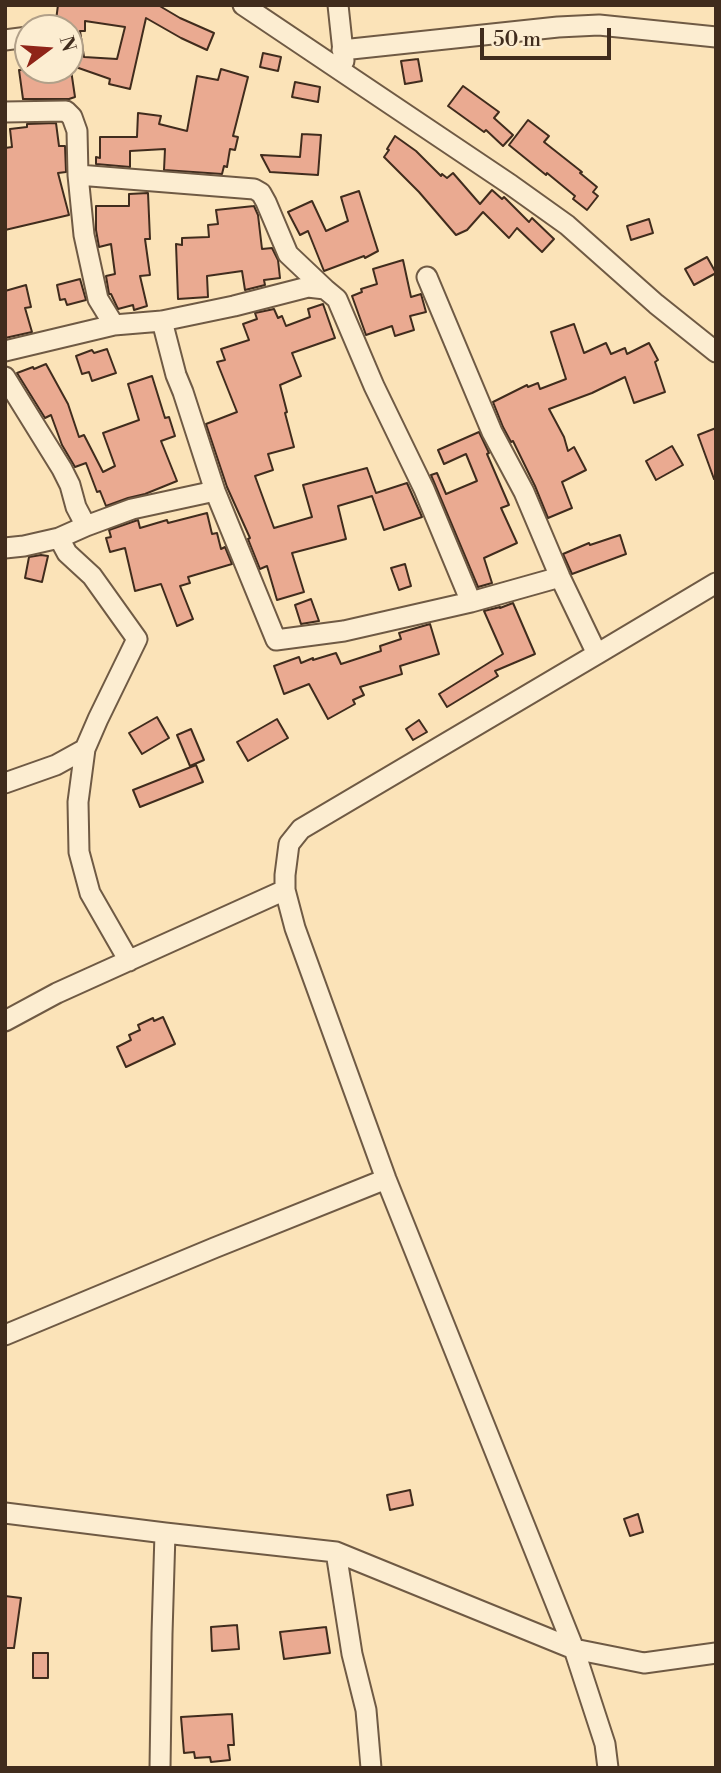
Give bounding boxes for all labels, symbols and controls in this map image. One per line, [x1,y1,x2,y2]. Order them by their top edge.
north arrow [14,14,84,84]
scale bar [483,14,614,58]
text: 50 m [493,27,541,53]
text: N [54,33,81,54]

